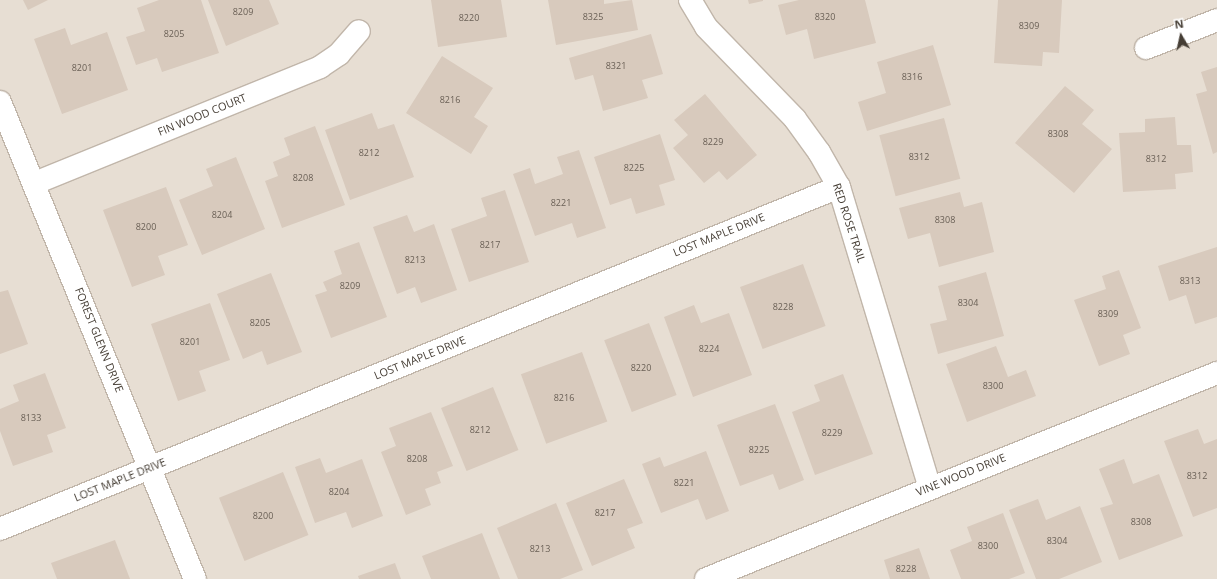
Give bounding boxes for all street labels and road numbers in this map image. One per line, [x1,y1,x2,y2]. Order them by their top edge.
street label: FIN WOOD COURT [156,91,248,139]
street label: RED ROSE TRAIL [830,182,868,264]
street label: LOST MAPLE DRIVE [671,211,767,259]
street label: FOREST GLENN DRIVE [72,286,126,394]
street label: LOST MAPLE DRIVE [372,334,468,382]
street label: VINE WOOD DRIVE [914,451,1008,499]
street label: LOST MAPLE DRIVE [72,456,168,504]

